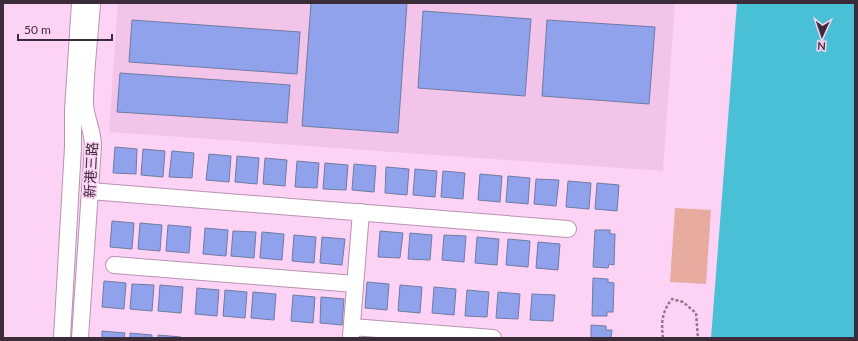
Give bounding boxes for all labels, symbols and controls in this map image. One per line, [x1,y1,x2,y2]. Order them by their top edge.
scale bar [18,16,112,42]
north arrow [802,16,842,56]
text: 50 m [24,22,51,37]
text: N [817,40,826,53]
street label: 新港三路 [81,142,100,198]

